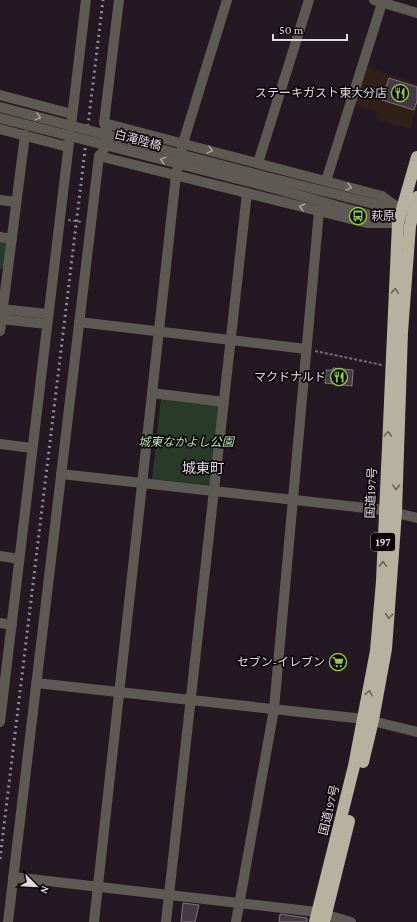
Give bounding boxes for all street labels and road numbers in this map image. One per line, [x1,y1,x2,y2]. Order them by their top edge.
street label: 白滝陸橋 [113,127,163,153]
street label: 国道197号 [363,467,379,519]
road number: 197 [371,533,395,551]
street label: 国道197号 [316,783,342,837]

